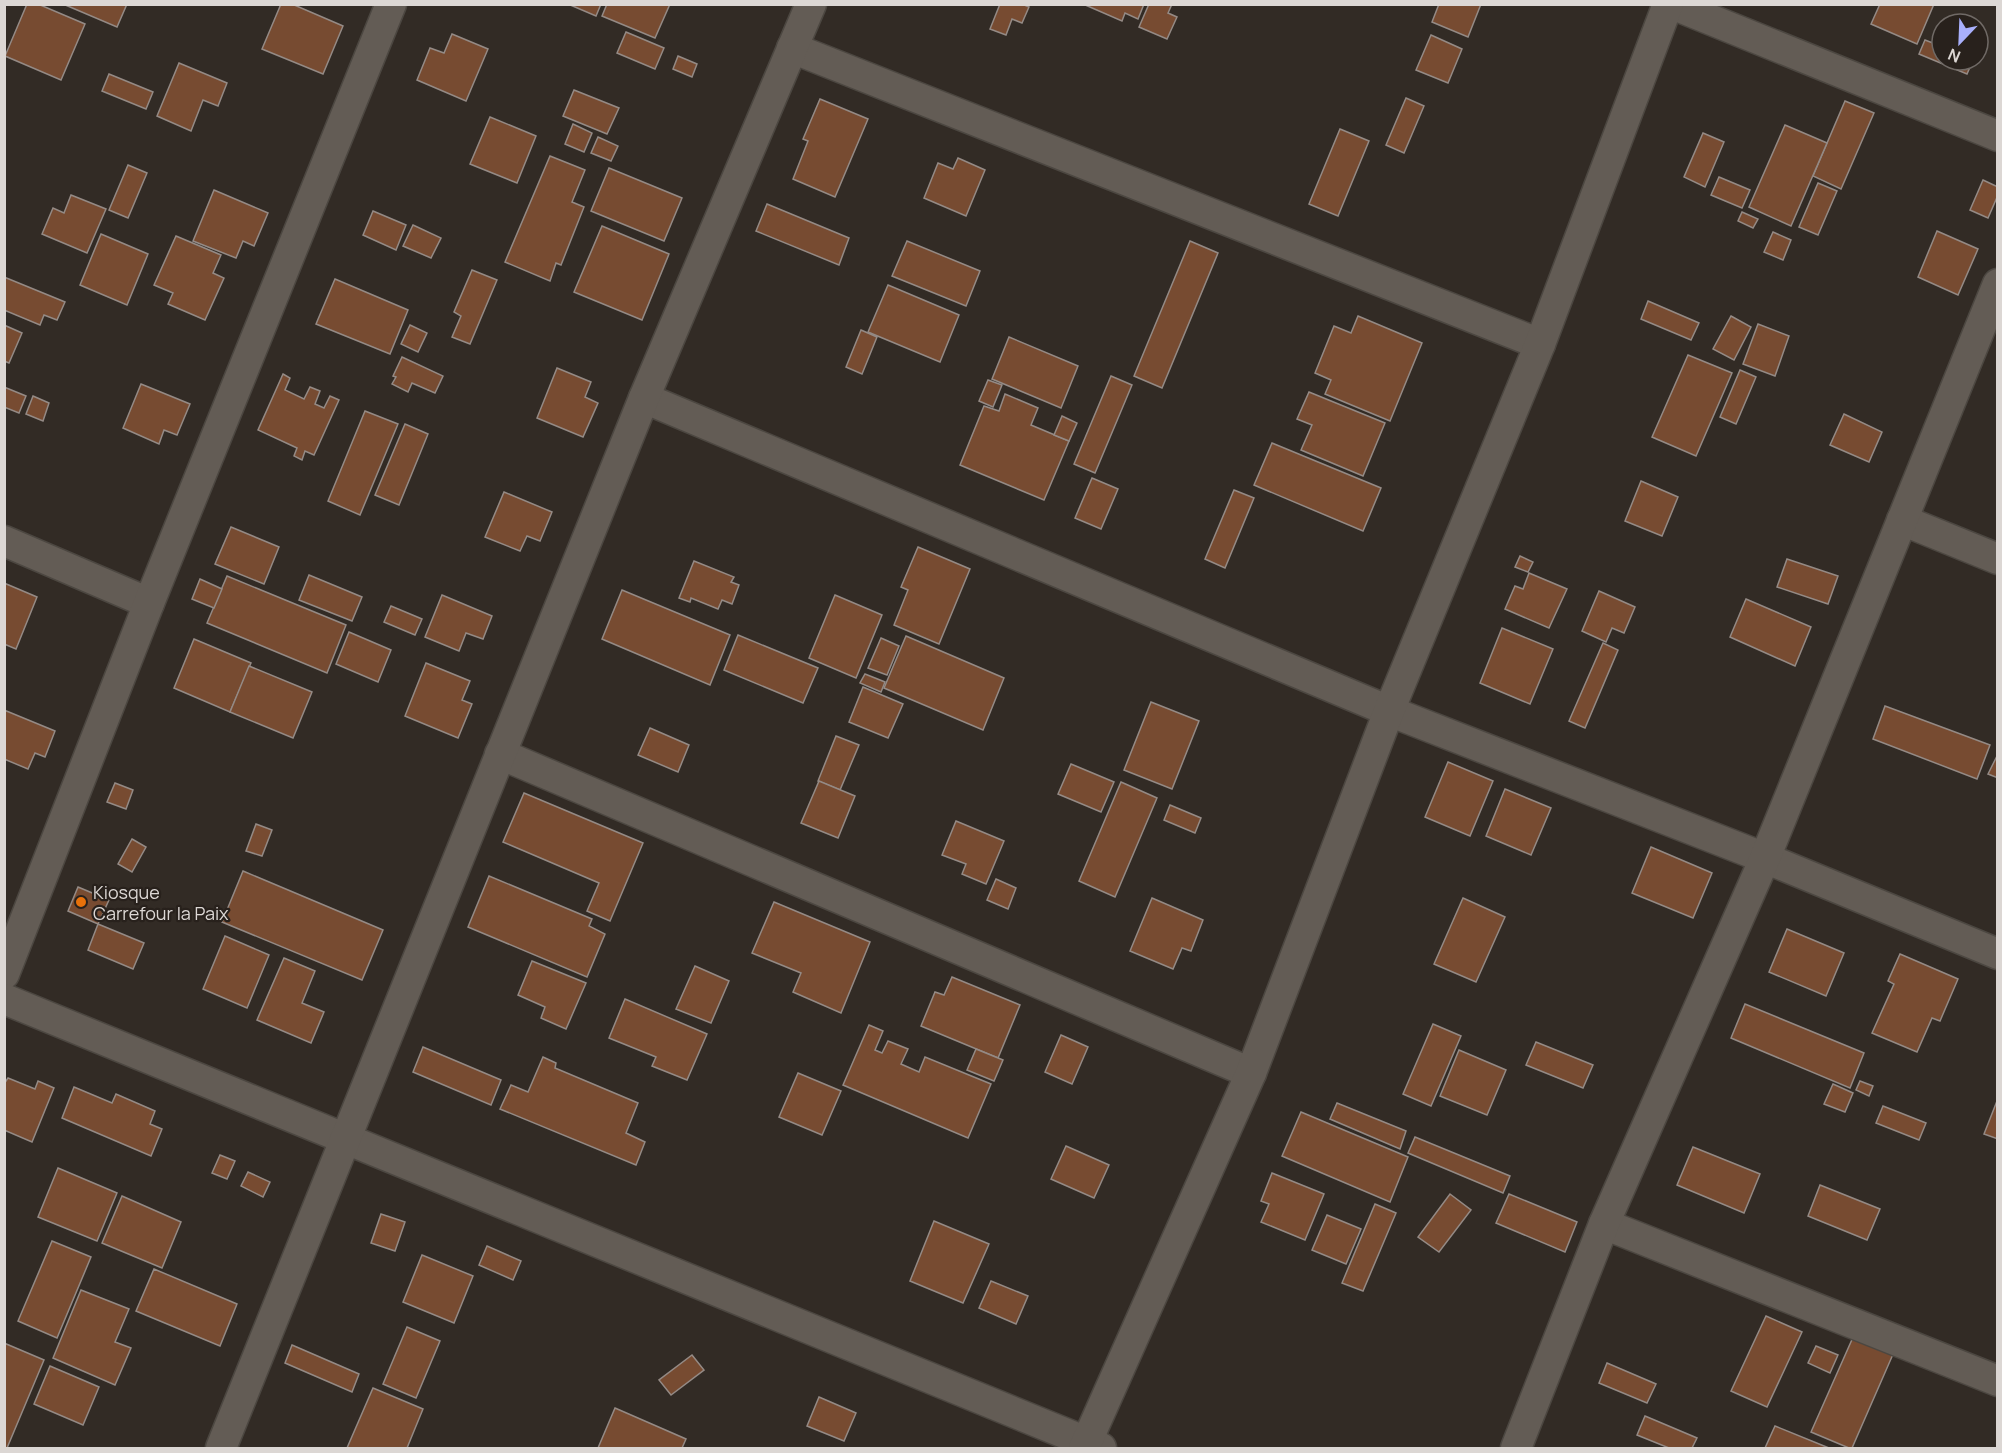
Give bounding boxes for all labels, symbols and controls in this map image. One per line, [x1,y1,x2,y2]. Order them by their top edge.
north arrow [1930,12,1990,72]
text: N [1945,43,1964,68]
place label: Kiosque Carrefour la Paix [93,880,229,925]
marker: Kiosque Carrefour la Paix [74,895,88,909]

